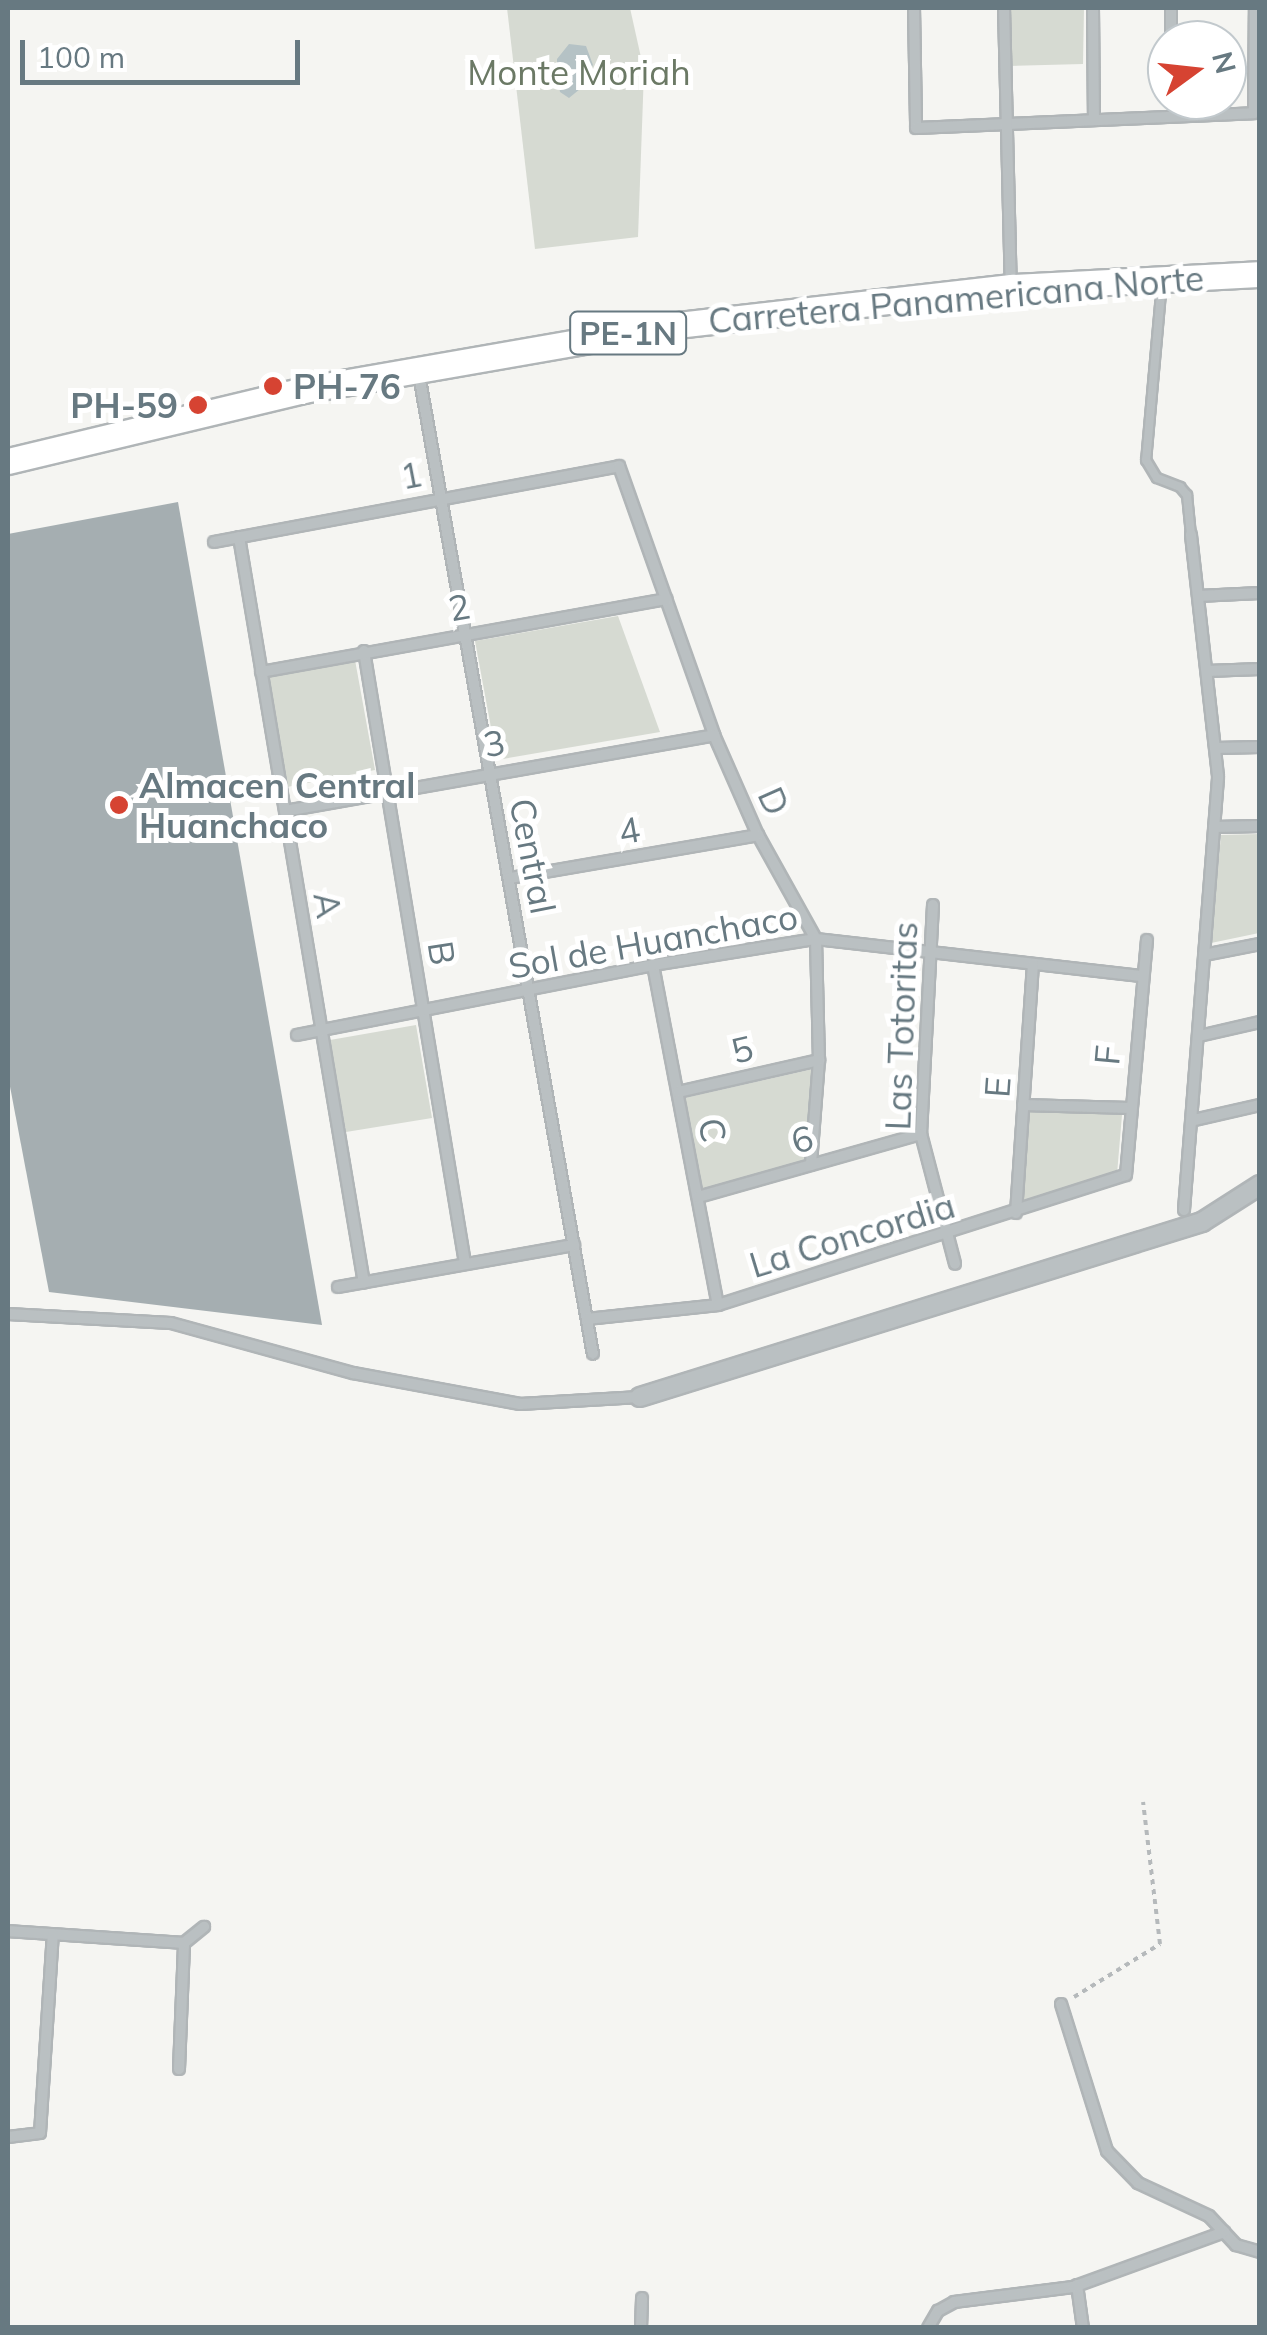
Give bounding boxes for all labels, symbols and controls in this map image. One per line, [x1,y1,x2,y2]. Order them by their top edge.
scale bar [25,20,305,82]
north arrow [1147,20,1247,120]
text: 100 m [37,38,125,76]
text: N [1205,48,1244,77]
park label: Monte Moriah [467,51,691,93]
street label: Carretera Panamericana Norte [706,256,1206,342]
road number: PE-1N [568,306,688,360]
place label: PH-76 [293,365,401,407]
marker: PH-76 [262,375,284,397]
place label: PH-59 [70,384,178,426]
marker: PH-59 [187,394,209,416]
street label: 1 [397,452,425,498]
street label: 2 [445,584,473,630]
street label: 3 [480,720,508,766]
place label: Almacen Central Huanchaco [139,764,415,846]
street label: D [749,781,799,821]
marker: Almacen Central Huanchaco [108,794,130,816]
street label: Central [501,795,565,917]
street label: 4 [615,807,643,853]
street label: A [305,889,351,921]
street label: Sol de Huanchaco [505,895,801,987]
street label: Las Totoritas [876,921,926,1131]
street label: B [419,938,465,968]
street label: 5 [727,1026,757,1072]
street label: F [1085,1043,1129,1067]
street label: E [975,1075,1019,1099]
street label: C [690,1115,736,1145]
street label: 6 [786,1116,818,1162]
street label: La Concordia [744,1184,960,1286]

